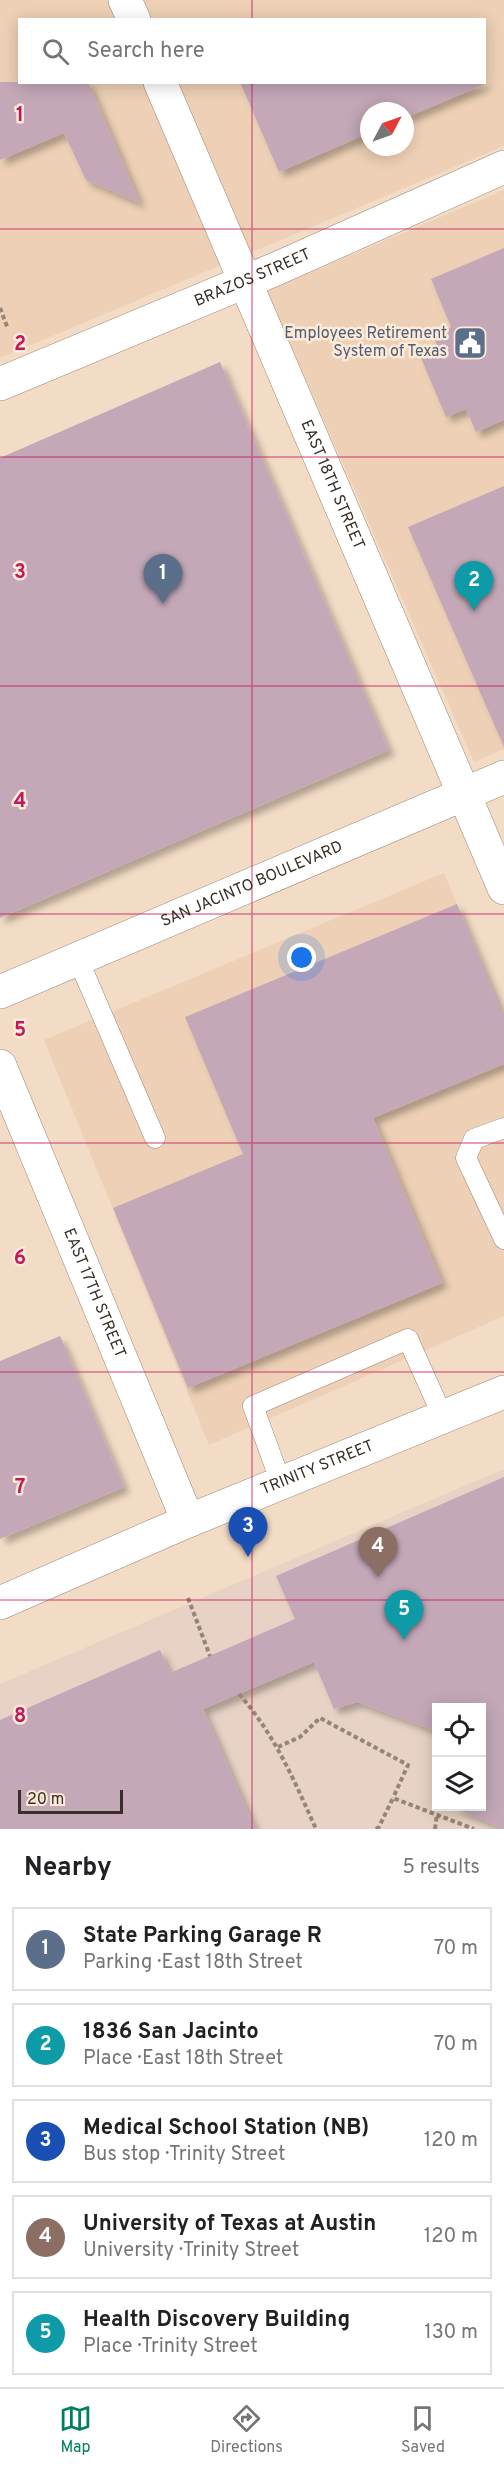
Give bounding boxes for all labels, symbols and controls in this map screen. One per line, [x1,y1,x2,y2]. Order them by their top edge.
search box [18,18,486,84]
icon: search [39,35,72,68]
text: Search here [87,38,205,65]
north arrow [360,102,414,156]
text: 1 [16,103,24,129]
street label: BRAZOS STREET [192,245,314,312]
place label: Employees Retirement System of Texas [284,324,447,362]
public building icon: Employees Retirement System of Texas [452,325,488,361]
text: 2 [14,332,26,358]
street label: EAST 18TH STREET [295,417,368,553]
pin: 1 [144,554,182,604]
text: 3 [14,560,26,586]
pin: 2 [454,562,494,611]
text: 4 [14,789,26,815]
street label: SAN JACINTO BOULEVARD [158,837,346,932]
your location [287,943,316,972]
text: 5 [14,1018,26,1044]
street label: EAST 17TH STREET [58,1225,130,1361]
text: 6 [14,1246,26,1272]
street label: TRINITY STREET [258,1436,377,1500]
text: 7 [15,1475,25,1501]
pin: 3 [228,1508,268,1557]
pin: 4 [358,1528,398,1577]
pin: 5 [384,1590,424,1640]
map controls [432,1703,486,1811]
button: locate [432,1703,486,1757]
text: 8 [14,1704,26,1730]
button: layers [432,1757,486,1811]
scale bar [18,1787,123,1814]
text: 20 m [27,1790,64,1810]
text: Nearby [24,1852,112,1885]
text: 5 results [403,1855,480,1881]
text: State Parking Garage R [83,1923,322,1950]
text: 1 [42,1936,50,1962]
text: 70 m [434,1936,478,1962]
text: Parking · East 18th Street [83,1950,303,1976]
text: 1836 San Jacinto [83,2019,259,2046]
text: 2 [39,2032,52,2058]
text: 70 m [434,2032,478,2058]
text: Place · East 18th Street [83,2046,283,2072]
text: Medical School Station (NB) [83,2115,369,2142]
text: 3 [40,2128,52,2154]
text: 120 m [424,2128,478,2154]
text: Bus stop · Trinity Street [83,2142,286,2168]
text: University of Texas at Austin [83,2211,376,2238]
text: 4 [39,2224,52,2250]
text: 120 m [424,2224,478,2250]
text: University · Trinity Street [83,2238,299,2264]
text: Health Discovery Building [83,2307,350,2334]
text: 5 [39,2320,52,2346]
text: 130 m [424,2320,478,2346]
text: Place · Trinity Street [83,2334,258,2360]
tab: Map [59,2402,92,2458]
tab: Directions [210,2402,283,2458]
tab: Saved [401,2402,445,2458]

